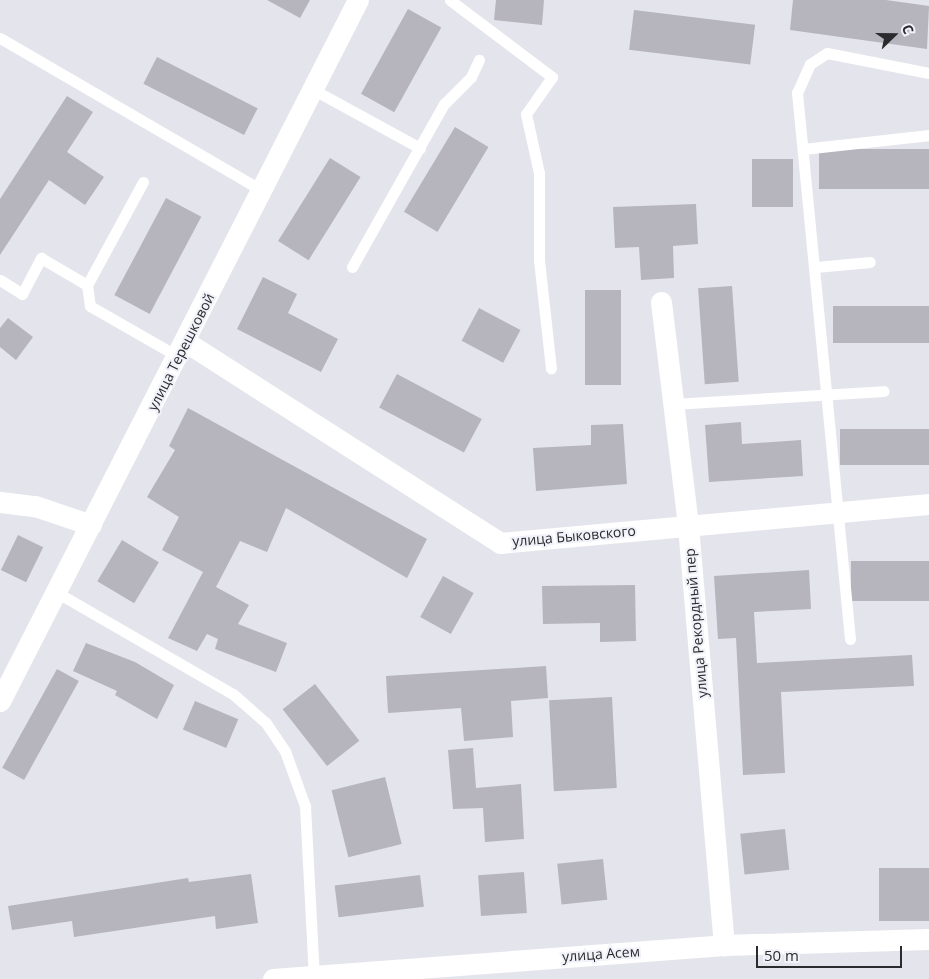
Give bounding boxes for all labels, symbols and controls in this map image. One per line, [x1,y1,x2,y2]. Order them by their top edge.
north arrow [869,10,919,60]
text: С [898,21,919,37]
street label: улица Терешковой [144,290,218,414]
street label: улица Быковского [512,522,636,550]
street label: улица Рекордный пер [681,548,711,698]
scale bar [759,936,905,968]
street label: улица Асем [562,943,640,965]
text: 50 m [764,945,799,965]

